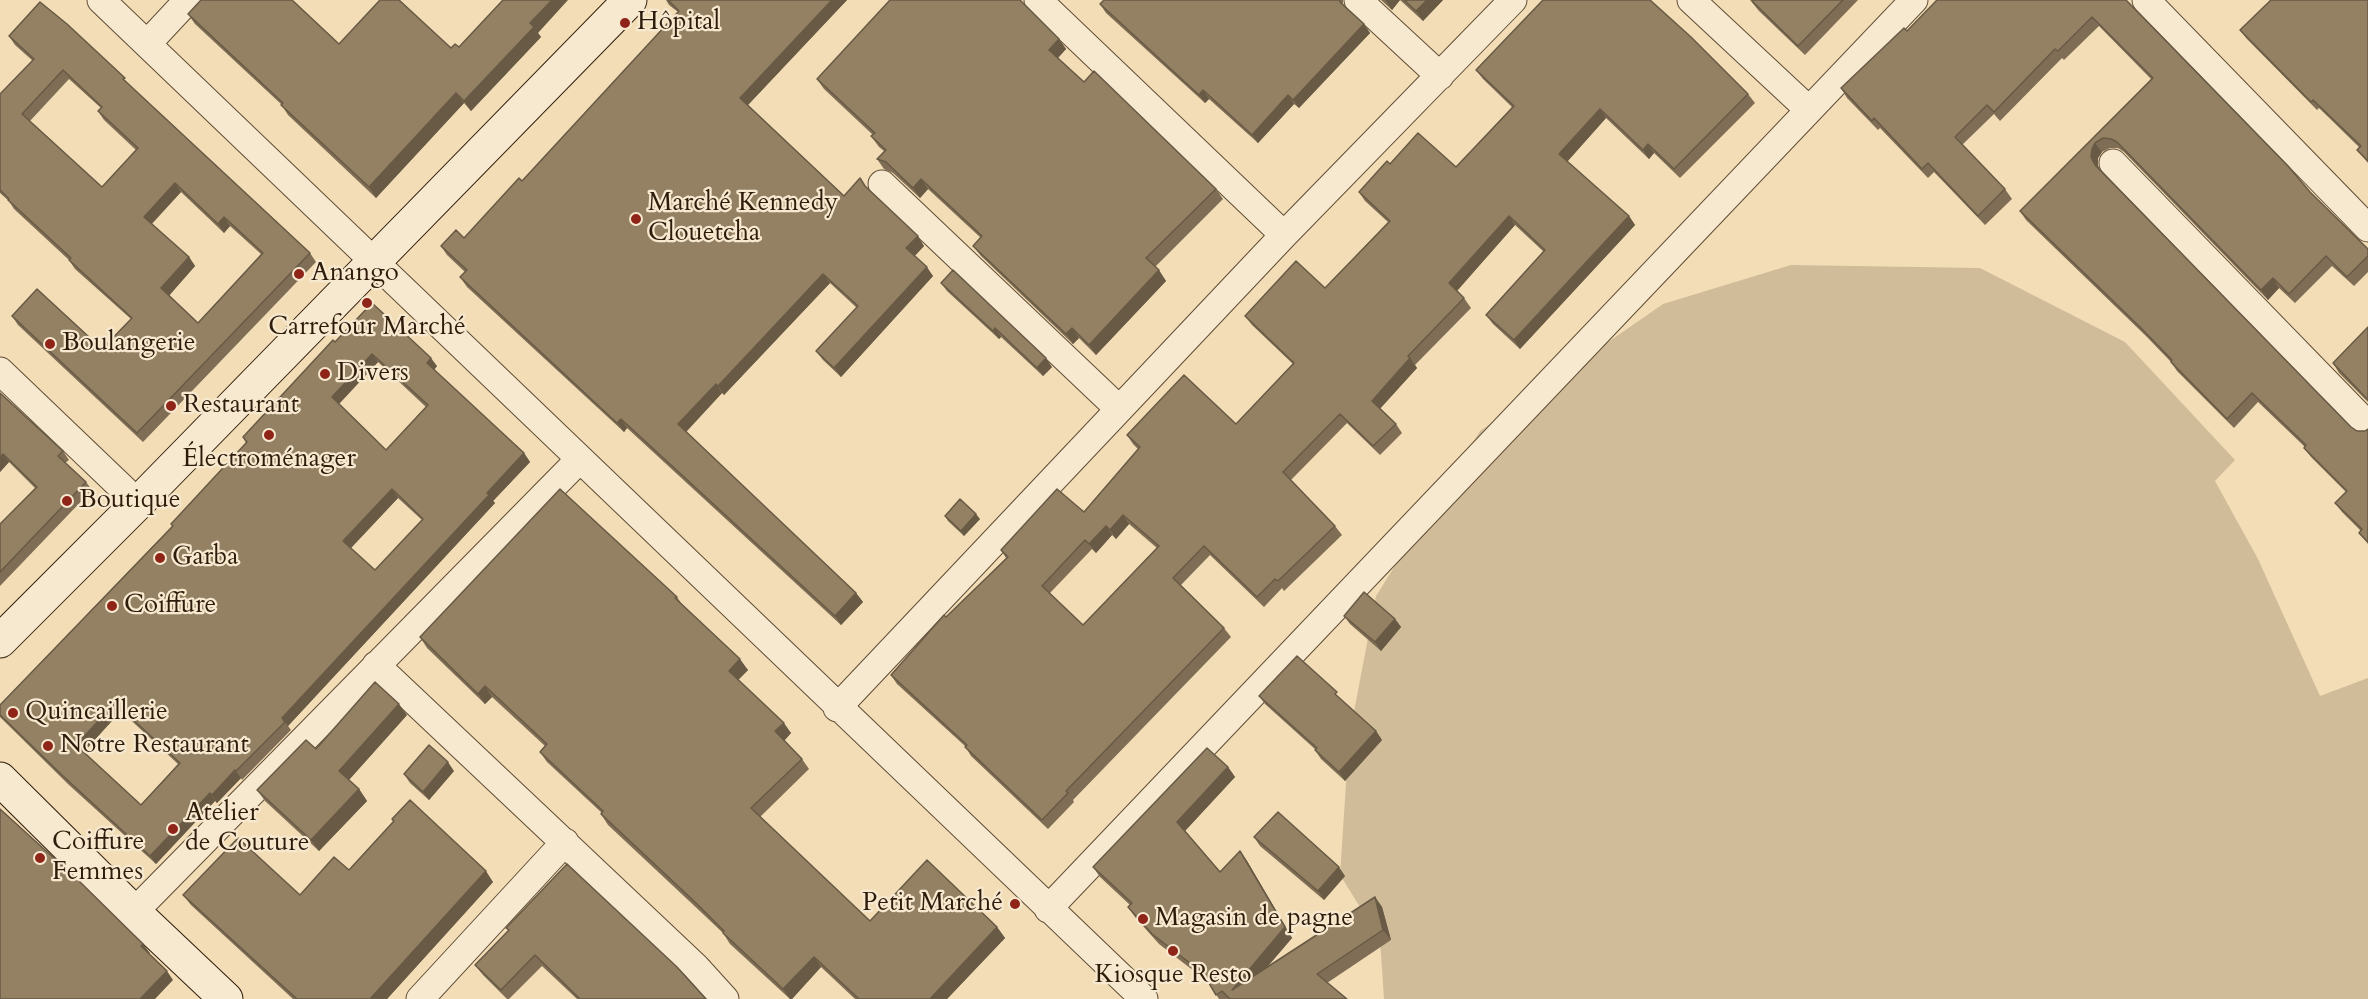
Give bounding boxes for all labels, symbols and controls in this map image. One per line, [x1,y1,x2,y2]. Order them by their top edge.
place label: Hôpital [637,7,720,39]
marker: Hôpital [618,16,632,30]
place label: Marché Kennedy Clouetcha [648,188,838,249]
marker: Marché Kennedy Clouetcha [629,212,643,226]
place label: Anango [311,258,399,290]
marker: Anango [292,267,306,281]
marker: Carrefour Marché [360,296,374,310]
place label: Carrefour Marché [268,312,466,344]
place label: Boulangerie [62,328,196,360]
marker: Boulangerie [43,337,57,351]
place label: Divers [337,358,409,390]
marker: Divers [318,367,332,381]
place label: Restaurant [183,390,299,422]
marker: Restaurant [164,399,178,413]
marker: Électroménager [262,428,276,442]
place label: Électroménager [182,444,356,476]
place label: Boutique [79,485,181,517]
marker: Boutique [60,494,74,508]
place label: Garba [172,542,238,574]
marker: Garba [153,551,167,565]
place label: Coiffure [124,590,216,622]
marker: Coiffure [105,599,119,613]
place label: Quincaillerie [25,697,168,729]
marker: Quincaillerie [6,706,20,720]
place label: Notre Restaurant [60,730,249,762]
marker: Notre Restaurant [41,739,55,753]
place label: Atelier de Couture [185,798,310,860]
marker: Atelier de Couture [166,822,180,836]
place label: Coiffure Femmes [52,827,144,888]
marker: Coiffure Femmes [33,851,47,865]
place label: Petit Marché [862,888,1003,920]
marker: Petit Marché [1008,897,1022,911]
place label: Magasin de pagne [1155,903,1353,935]
marker: Magasin de pagne [1136,912,1150,926]
marker: Kiosque Resto [1166,944,1180,958]
place label: Kiosque Resto [1094,960,1252,992]

